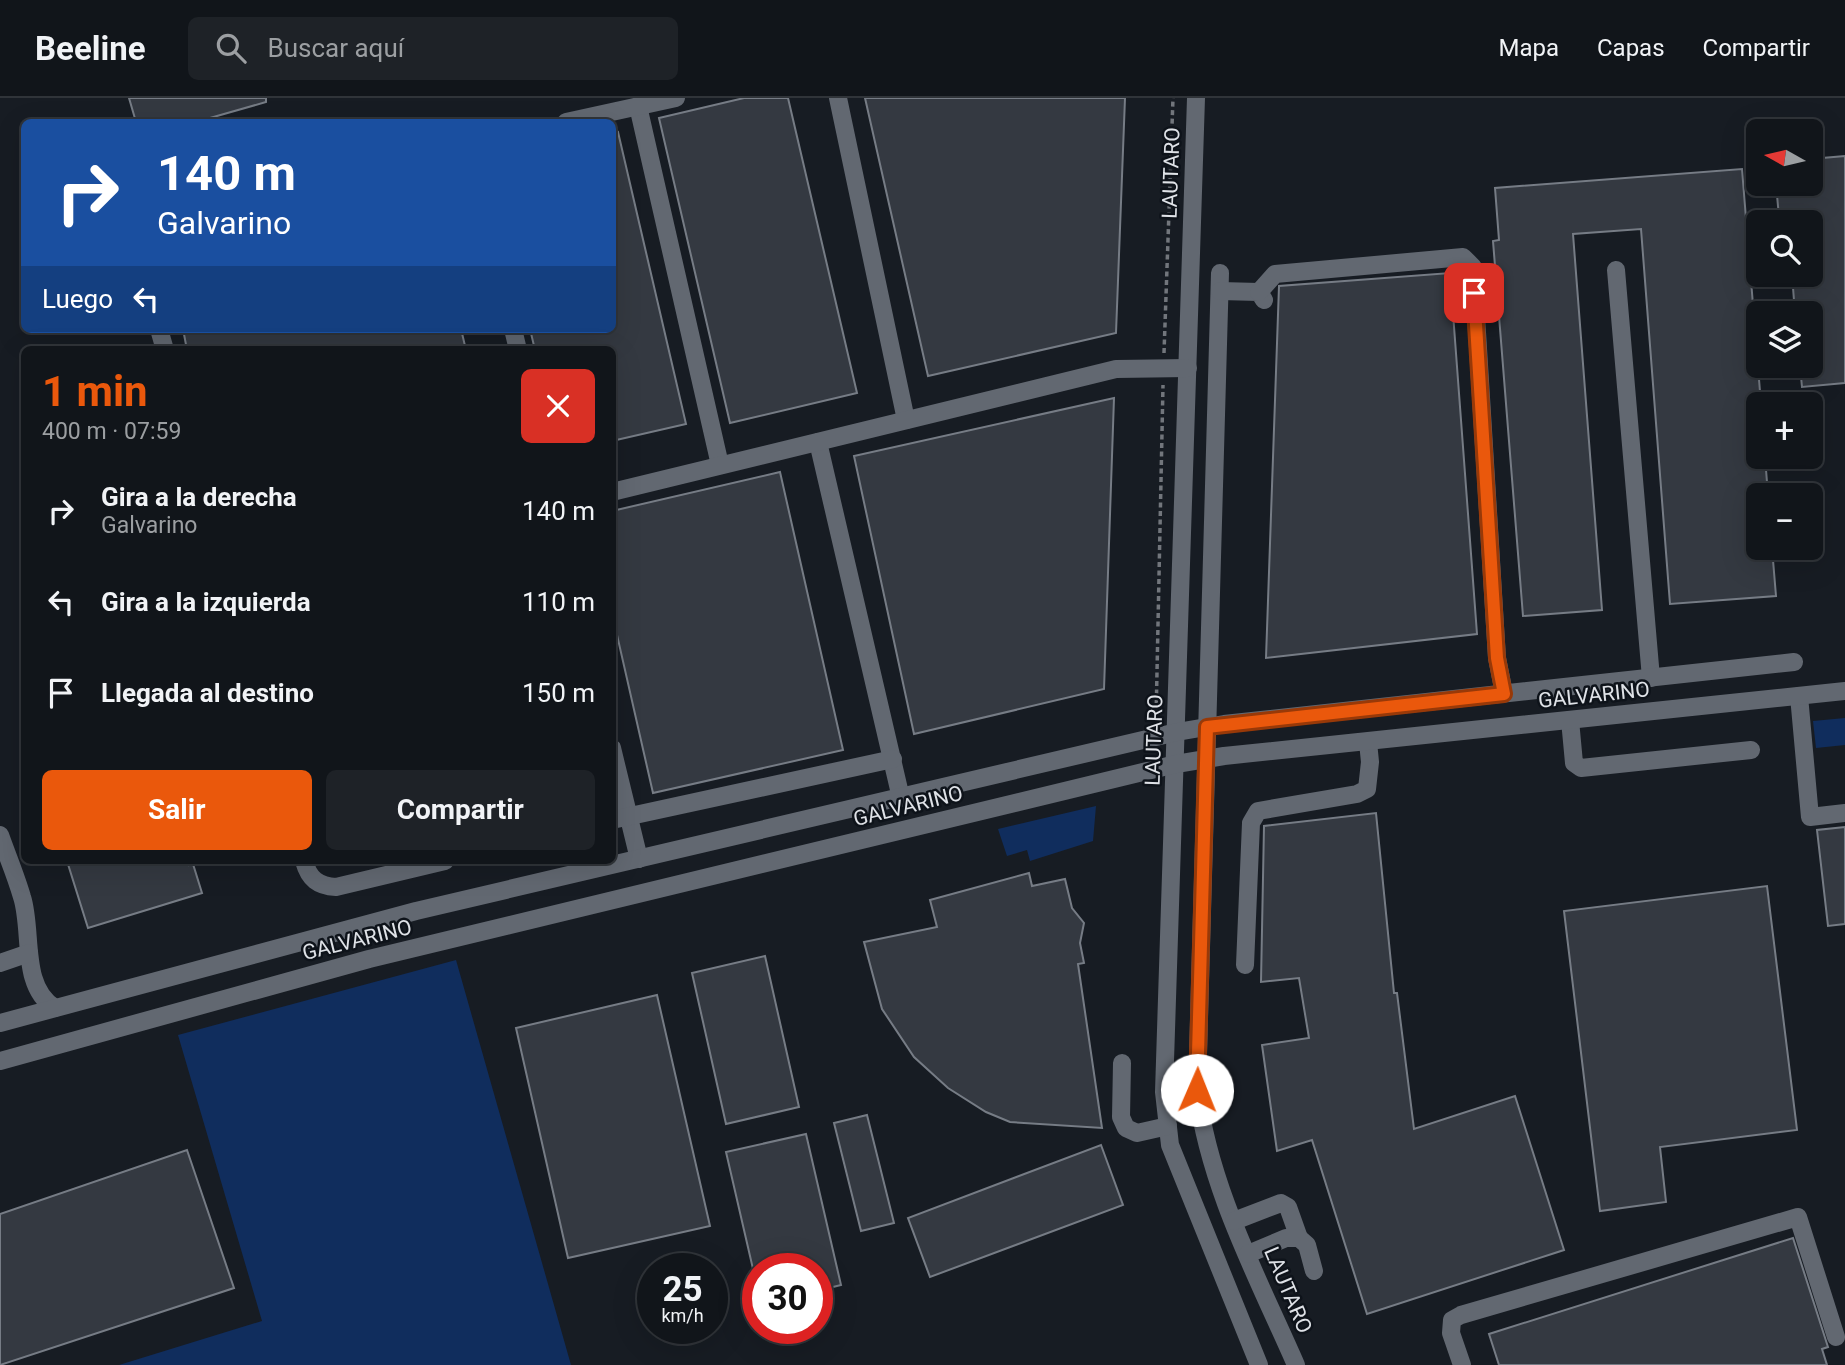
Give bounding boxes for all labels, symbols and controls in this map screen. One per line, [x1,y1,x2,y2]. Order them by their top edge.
search box [188,17,678,80]
text: Beeline [35,29,146,68]
icon: search [212,29,250,67]
text: Buscar aquí [268,33,404,63]
text: Mapa [1498,34,1559,62]
text: Capas [1597,34,1665,62]
text: Compartir [1703,34,1810,62]
north arrow [1746,119,1824,196]
map controls [1746,119,1823,560]
street label: LAUTARO [1157,127,1185,219]
text: 140 m [157,145,296,202]
icon: right [42,147,133,238]
text: Galvarino [157,204,291,242]
button: search [1746,210,1823,287]
pin [1444,263,1504,323]
icon: arrive [1455,274,1493,312]
icon: left [127,280,165,318]
text: Luego [42,284,113,314]
button: layers [1746,301,1823,378]
text: 1 min [42,367,148,416]
button: close [521,369,595,443]
button: + [1746,392,1823,469]
text: 400 m · 07:59 [42,418,181,445]
text: Gira a la derecha [101,482,297,512]
button: − [1746,483,1823,560]
icon: right [42,492,80,530]
text: 140 m [522,496,595,526]
text: Galvarino [101,512,197,539]
icon: left [42,583,80,621]
text: Gira a la izquierda [101,587,311,617]
text: 110 m [522,587,595,617]
icon: arrive [42,674,80,712]
street label: GALVARINO [1537,677,1651,713]
text: Llegada al destino [101,678,314,708]
text: 150 m [522,678,595,708]
street label: LAUTARO [1140,694,1168,786]
button: Salir [42,770,312,850]
button: Compartir [326,770,595,850]
street label: GALVARINO [851,781,965,831]
street label: GALVARINO [300,915,414,965]
position arrow [1160,1053,1234,1127]
street label: LAUTARO [1259,1243,1317,1337]
speed limit sign: 30 [742,1253,833,1344]
text: 25 [662,1269,703,1310]
text: km/h [661,1305,704,1326]

